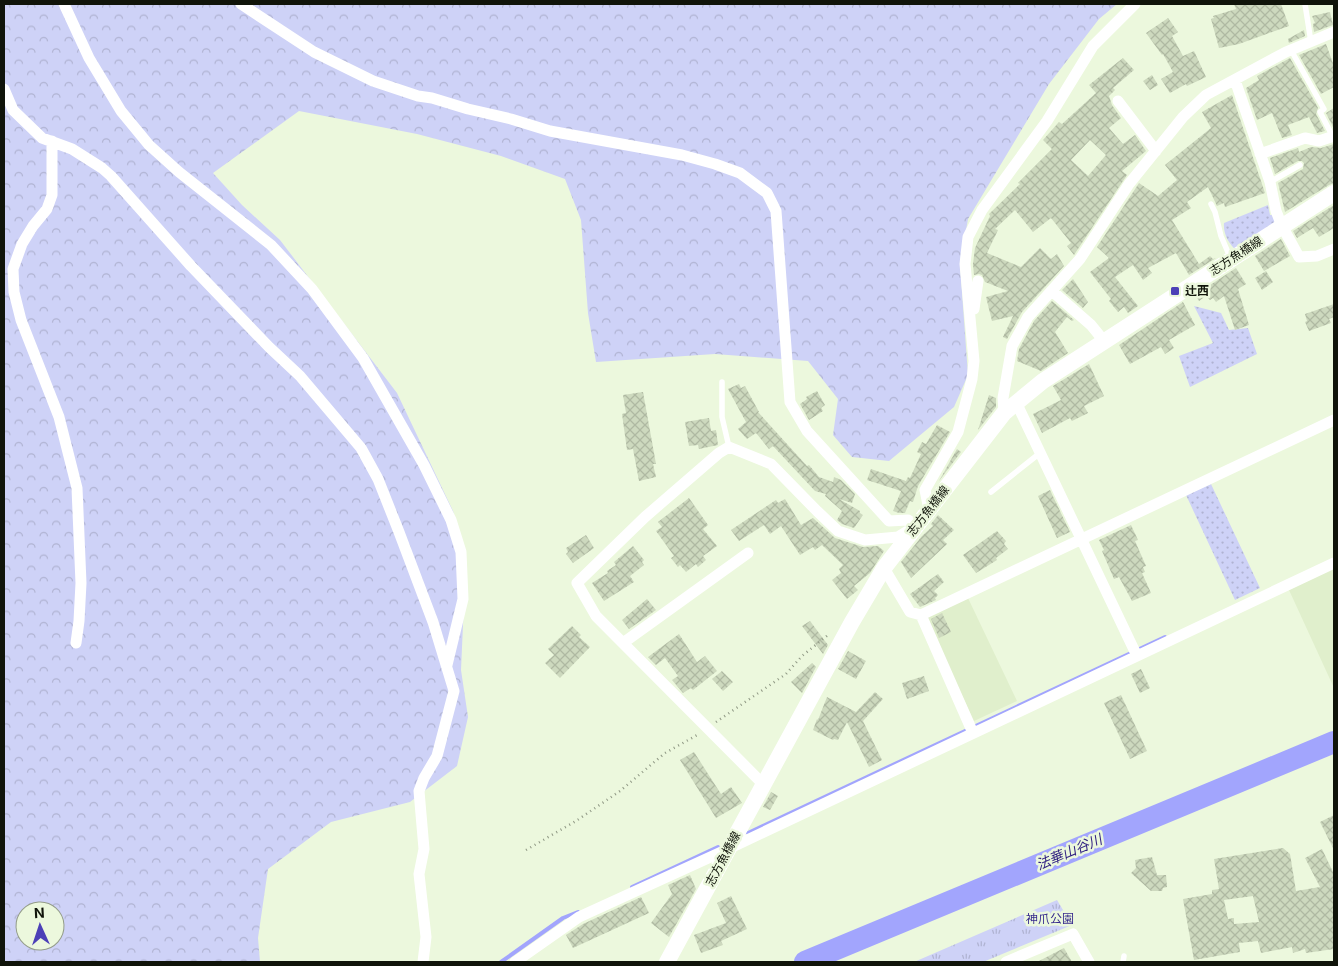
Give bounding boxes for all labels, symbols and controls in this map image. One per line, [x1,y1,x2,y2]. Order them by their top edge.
street label: 志方魚橋線 [1206,233,1265,278]
place label: 辻西 [1185,283,1209,298]
marker: 辻西 [1169,285,1181,297]
street label: 志方魚橋線 [903,482,952,539]
street label: 志方魚橋線 [702,829,743,889]
water label: 法華山谷川 [1033,829,1106,873]
north arrow [15,901,65,951]
text: N [34,904,45,921]
park label: 神爪公園 [1026,911,1074,926]

